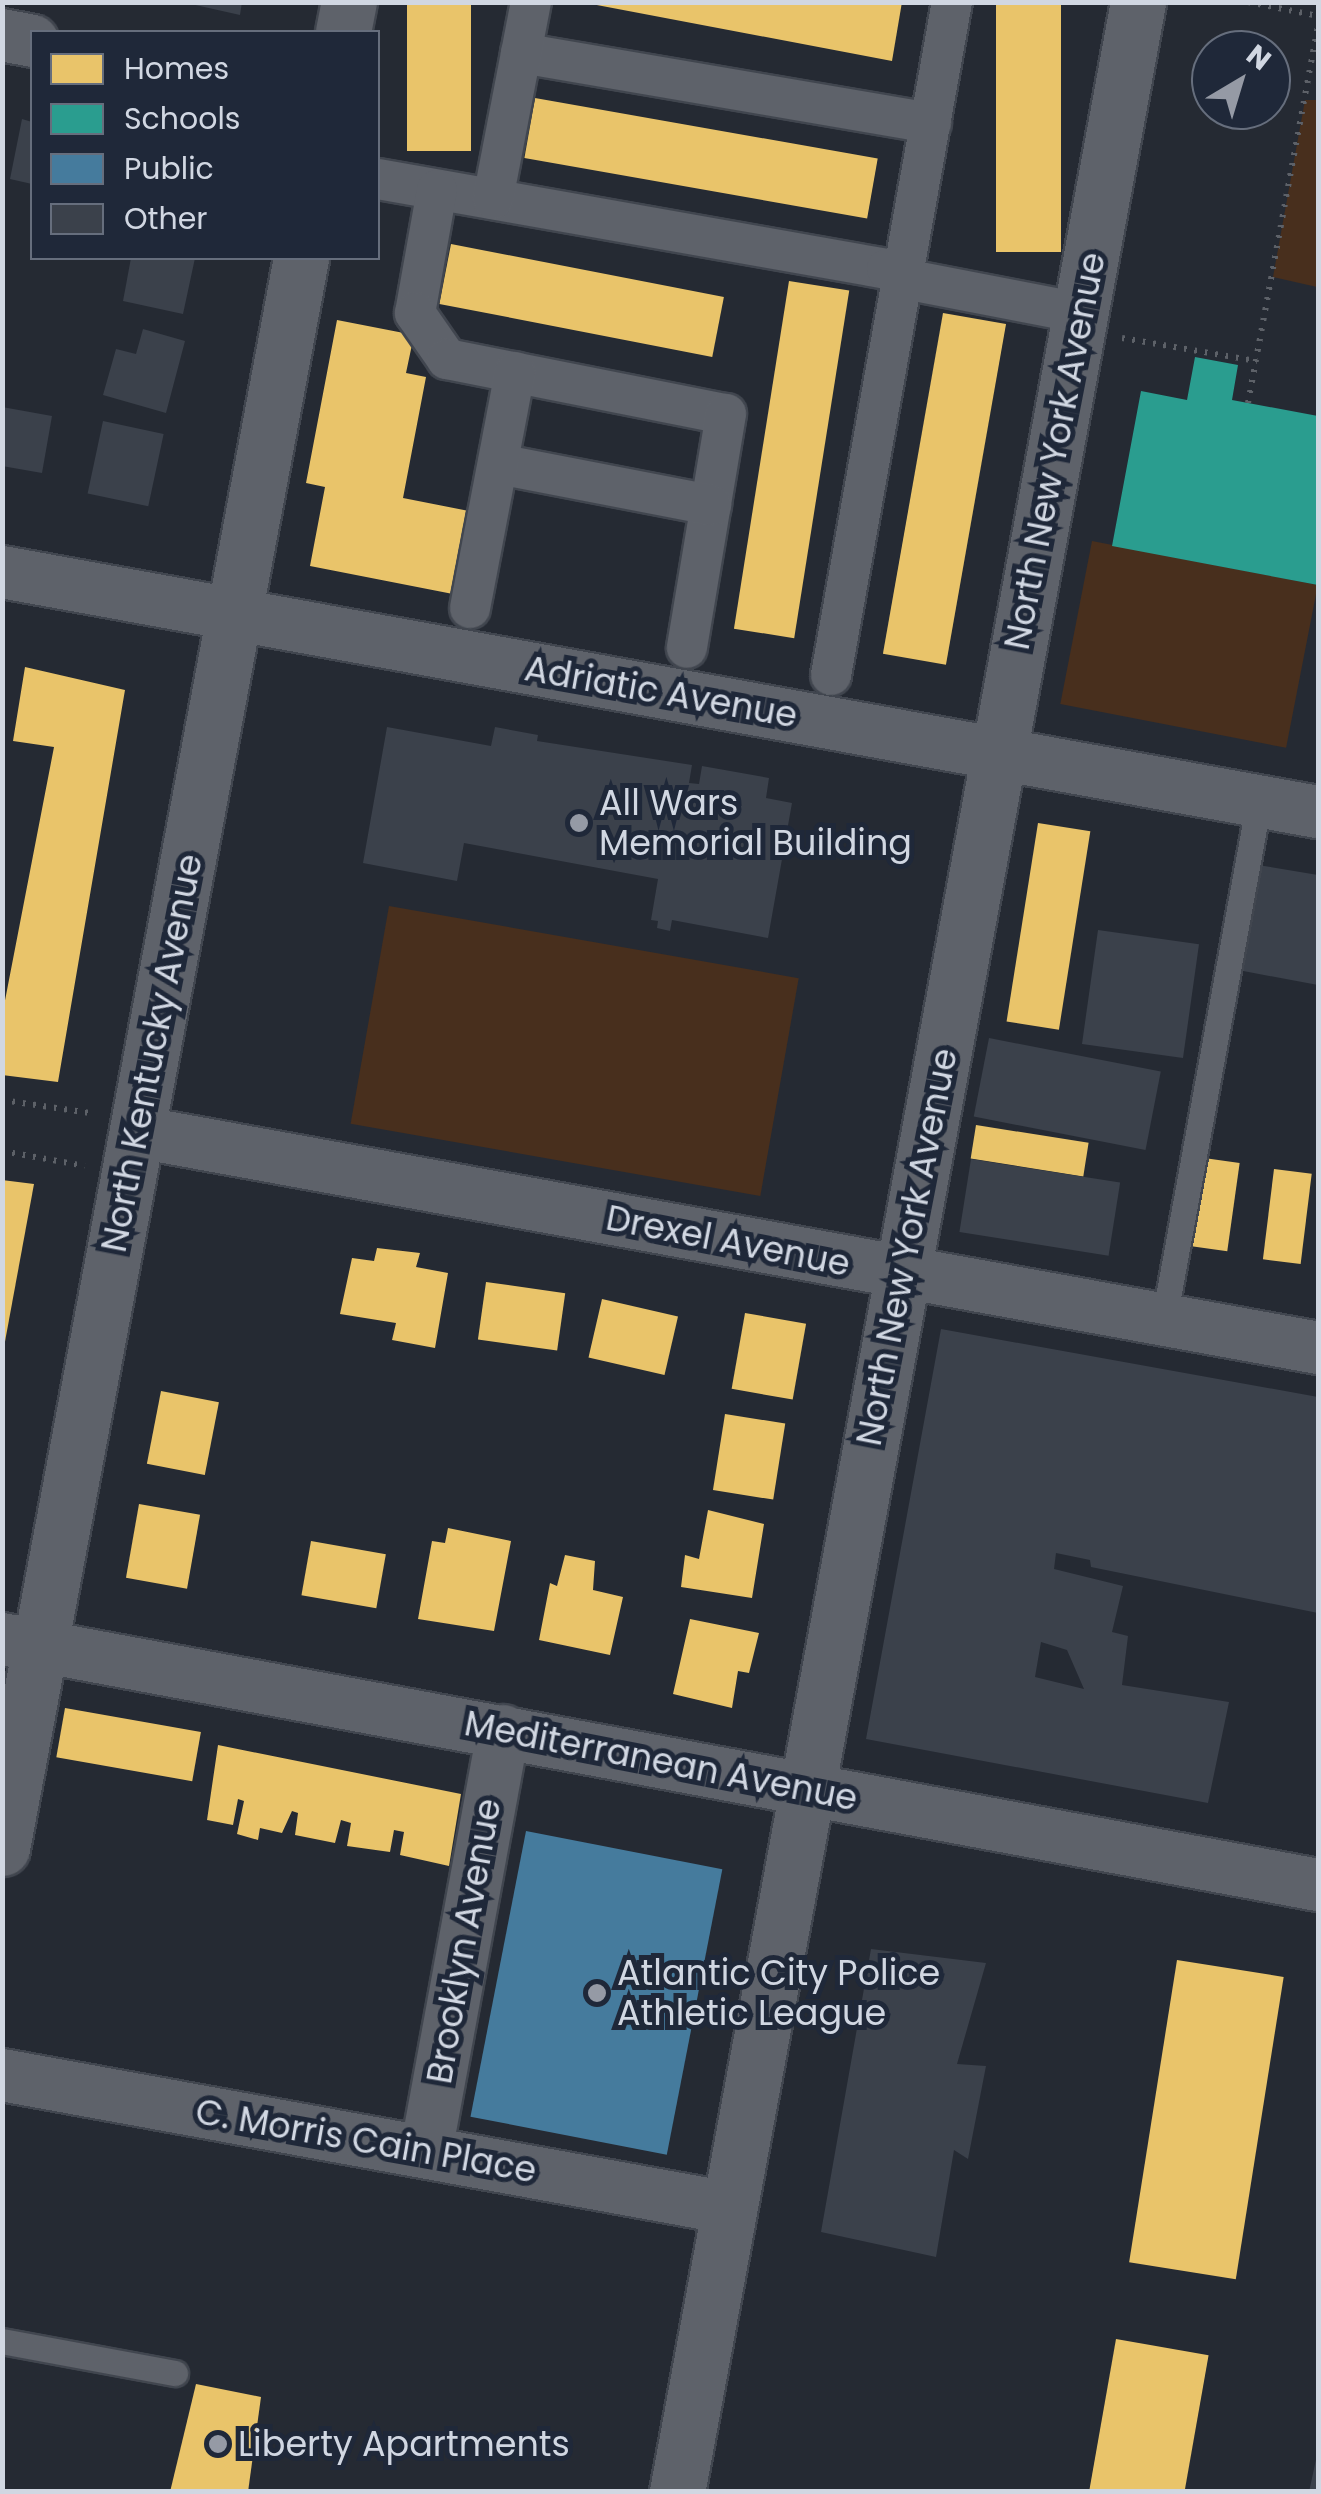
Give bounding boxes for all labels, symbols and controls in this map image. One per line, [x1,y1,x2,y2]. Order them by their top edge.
legend [30,30,380,260]
north arrow [1191,30,1291,130]
text: N [1238,36,1279,79]
text: Homes [124,47,229,90]
text: Schools [124,97,240,140]
text: Public [124,147,214,190]
text: Other [124,197,208,240]
street label: North New York Avenue [996,249,1114,653]
street label: Adriatic Avenue [521,647,801,737]
place label: All Wars Memorial Building [599,782,912,864]
marker: All Wars Memorial Building [568,812,590,834]
street label: North Kentucky Avenue [93,850,211,1256]
street label: North New York Avenue [848,1045,966,1449]
street label: Drexel Avenue [603,1197,853,1285]
street label: Mediterranean Avenue [461,1702,861,1820]
street label: Brooklyn Avenue [418,1795,510,2087]
place label: Atlantic City Police Athletic League [617,1952,940,2034]
marker: Atlantic City Police Athletic League [586,1982,608,2004]
street label: C. Morris Cain Place [192,2090,540,2192]
place label: Liberty Apartments [238,2423,570,2465]
marker: Liberty Apartments [207,2433,229,2455]

